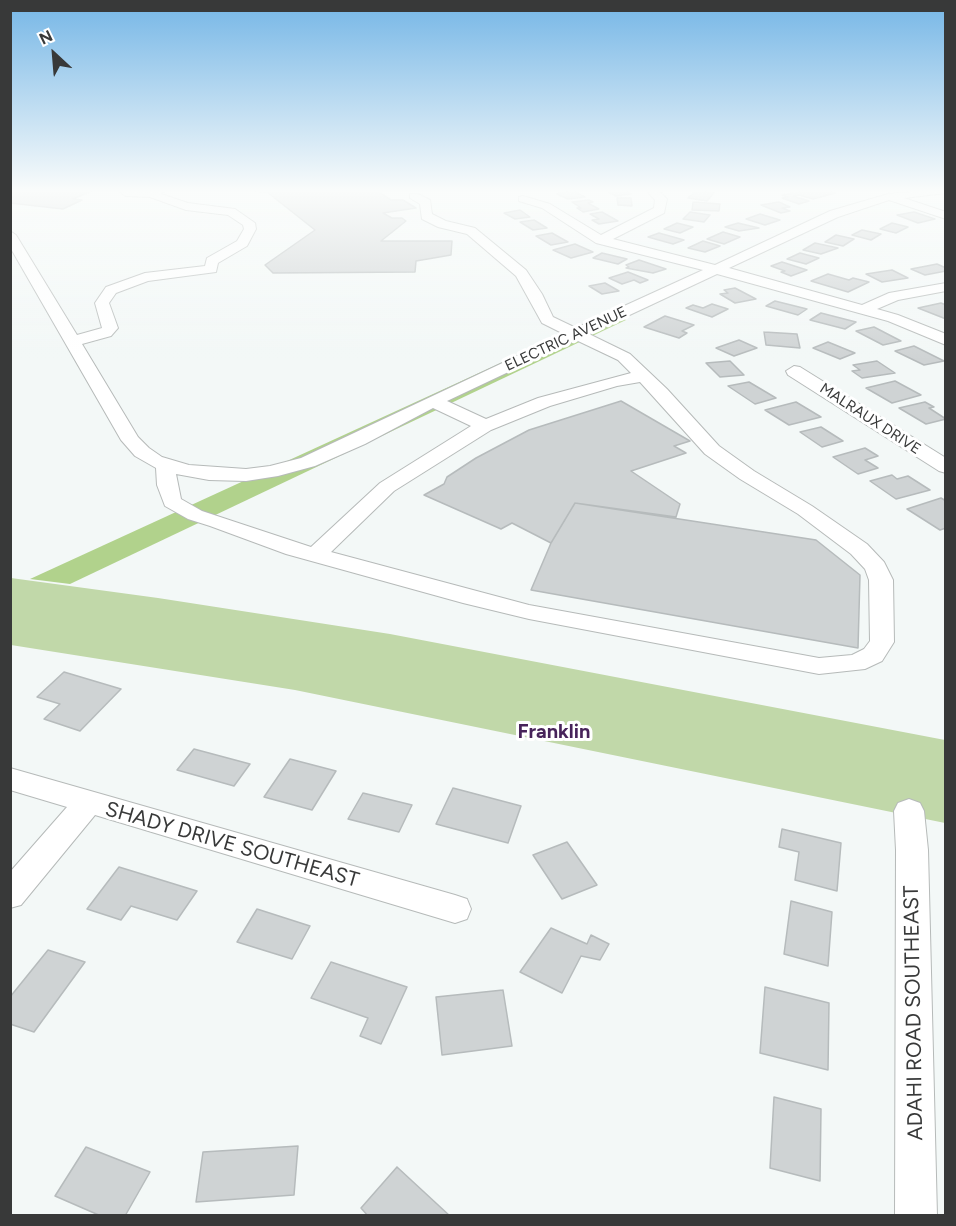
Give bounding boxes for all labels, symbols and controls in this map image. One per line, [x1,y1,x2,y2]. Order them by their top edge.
north arrow [24,24,84,84]
text: N [36,26,56,49]
street label: ELECTRIC AVENUE [502,303,630,375]
street label: MALRAUX DRIVE [816,380,924,458]
district label: Franklin [518,720,590,744]
street label: SHADY DRIVE SOUTHEAST [102,797,362,893]
street label: ADAHI ROAD SOUTHEAST [899,885,929,1141]

